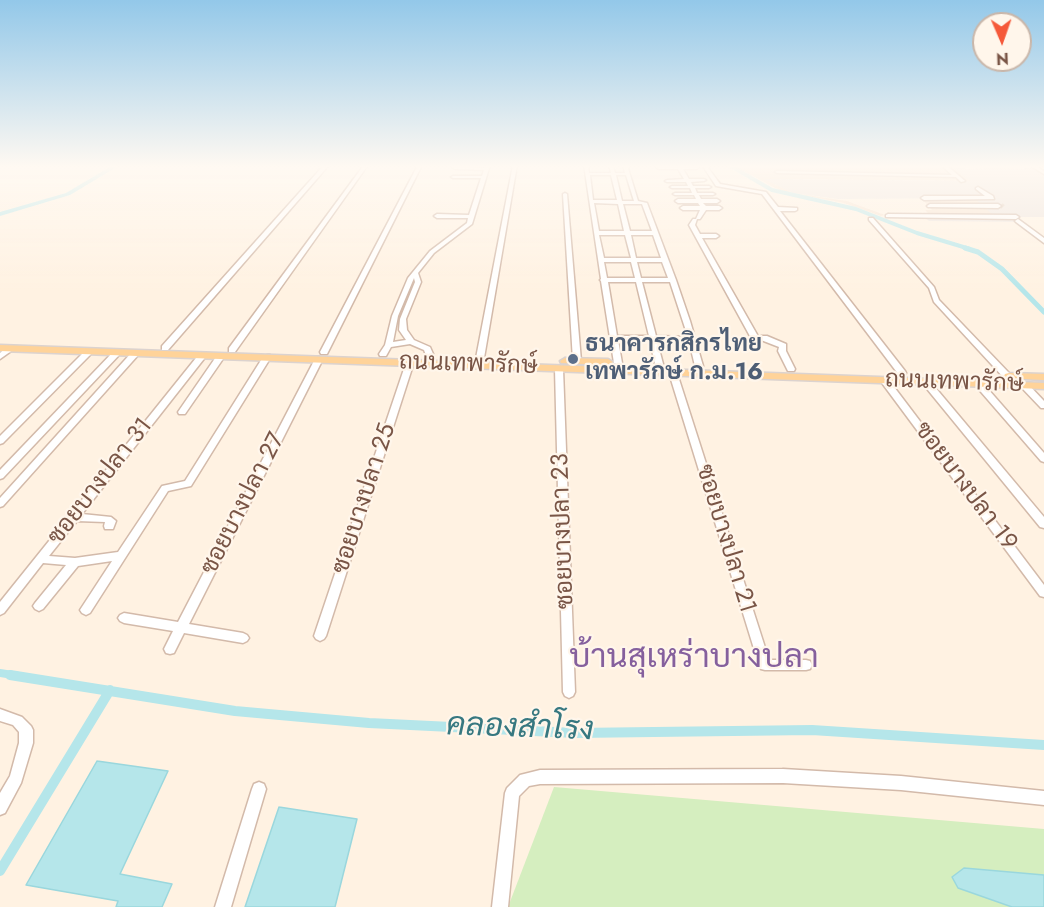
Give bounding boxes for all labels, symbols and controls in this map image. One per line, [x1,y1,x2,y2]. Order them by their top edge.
north arrow [972,12,1032,72]
text: N [996,47,1009,70]
place label: ธนาคารกสิกรไทย เทพารักษ์ ก.ม.16 [585,331,763,387]
street label: ถนนเทพารักษ์ [398,348,538,382]
marker: ธนาคารกสิกรไทย เทพารักษ์ ก.ม.16 [566,352,580,366]
street label: ถนนเทพารักษ์ [884,366,1024,400]
street label: ซอยบางปลา 31 [43,413,159,551]
street label: ซอยบางปลา 19 [907,417,1023,557]
street label: ซอยบางปลา 25 [327,420,403,578]
street label: ซอยบางปลา 27 [196,428,292,580]
street label: ซอยบางปลา 23 [547,453,581,609]
street label: ซอยบางปลา 21 [689,461,761,617]
district label: บ้านสุเหร่าบางปลา [569,639,819,679]
water label: คลองสำโรง [446,707,594,751]

